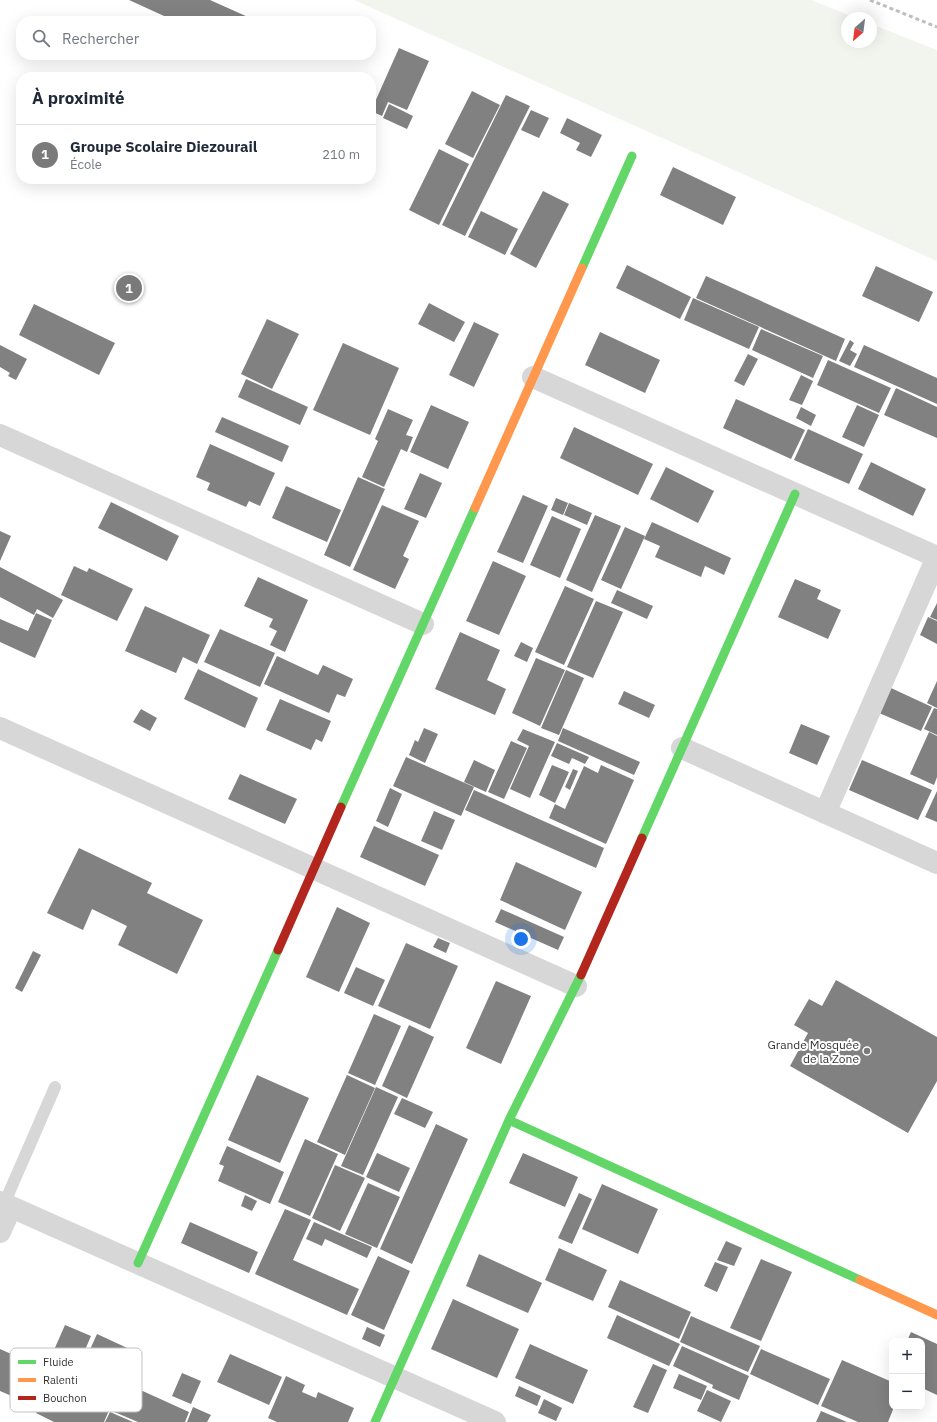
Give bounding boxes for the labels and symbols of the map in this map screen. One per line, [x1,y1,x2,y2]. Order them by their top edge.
north arrow [841,12,877,48]
pin: 1 [116,273,142,303]
your location [511,929,531,949]
place label: Grande Mosquée de la Zone [767,1037,859,1066]
marker: Grande Mosquée de la Zone [862,1046,872,1056]
legend [10,1348,142,1412]
text: Fluide [43,1355,74,1369]
text: Ralenti [43,1373,78,1387]
text: Bouchon [43,1391,87,1405]

